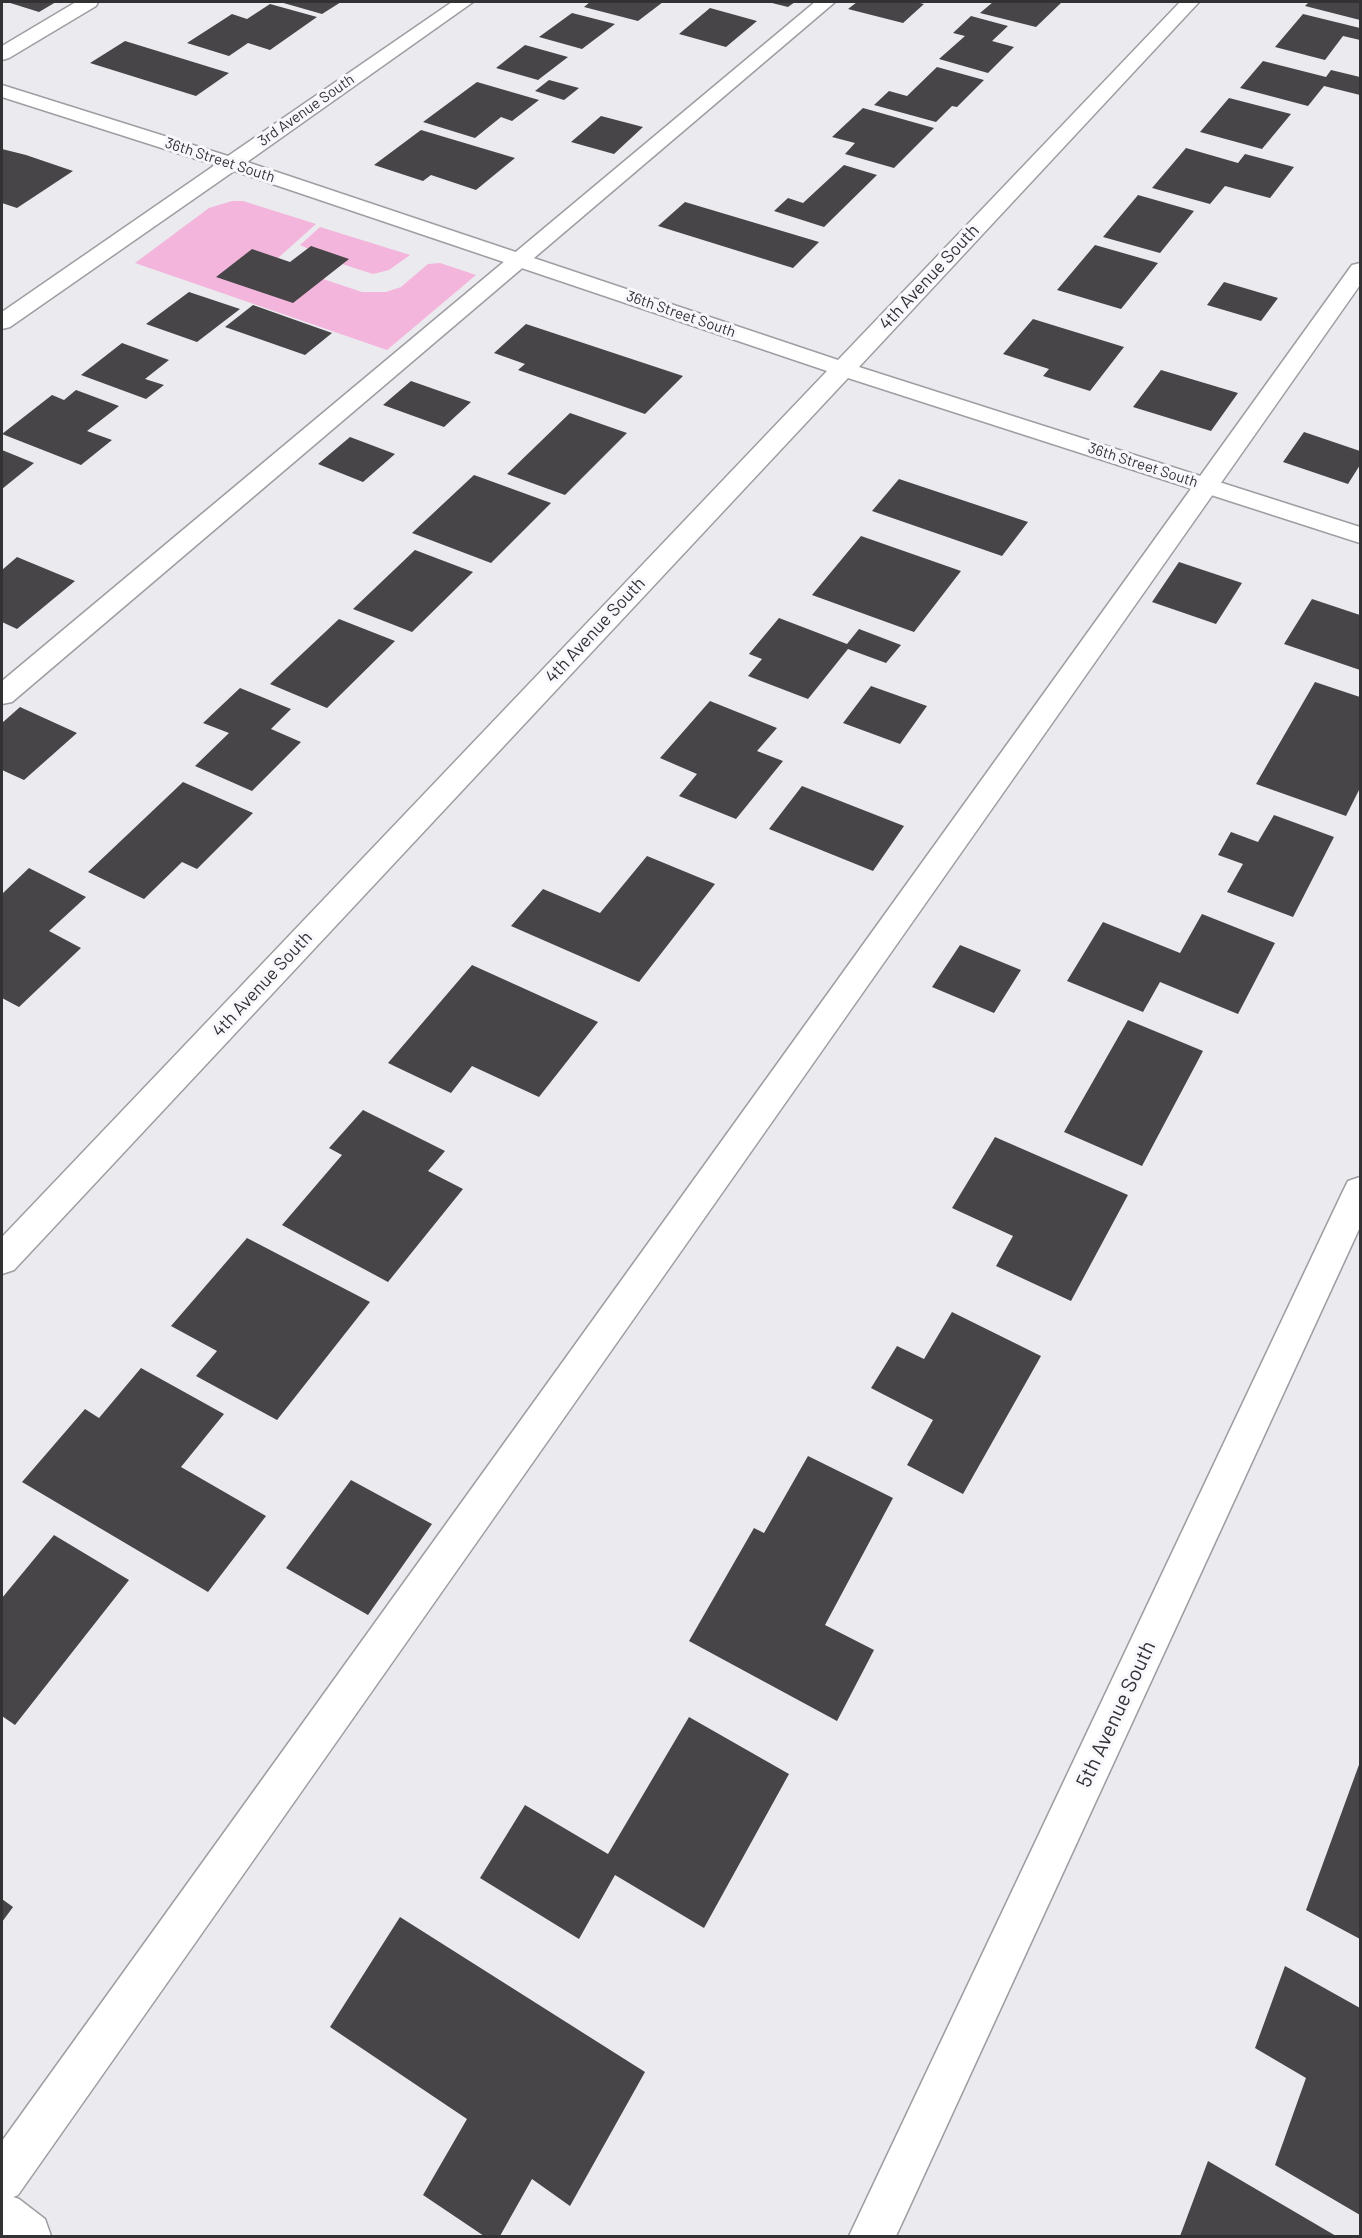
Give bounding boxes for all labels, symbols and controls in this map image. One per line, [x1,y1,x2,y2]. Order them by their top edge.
street label: 3rd Avenue South [254,70,358,150]
street label: 36th Street South [163,134,277,186]
street label: 4th Avenue South [874,220,984,334]
street label: 36th Street South [624,287,738,341]
street label: 36th Street South [1086,439,1200,491]
street label: 4th Avenue South [540,573,650,687]
street label: 4th Avenue South [207,927,317,1041]
street label: 5th Avenue South [1071,1637,1161,1791]

